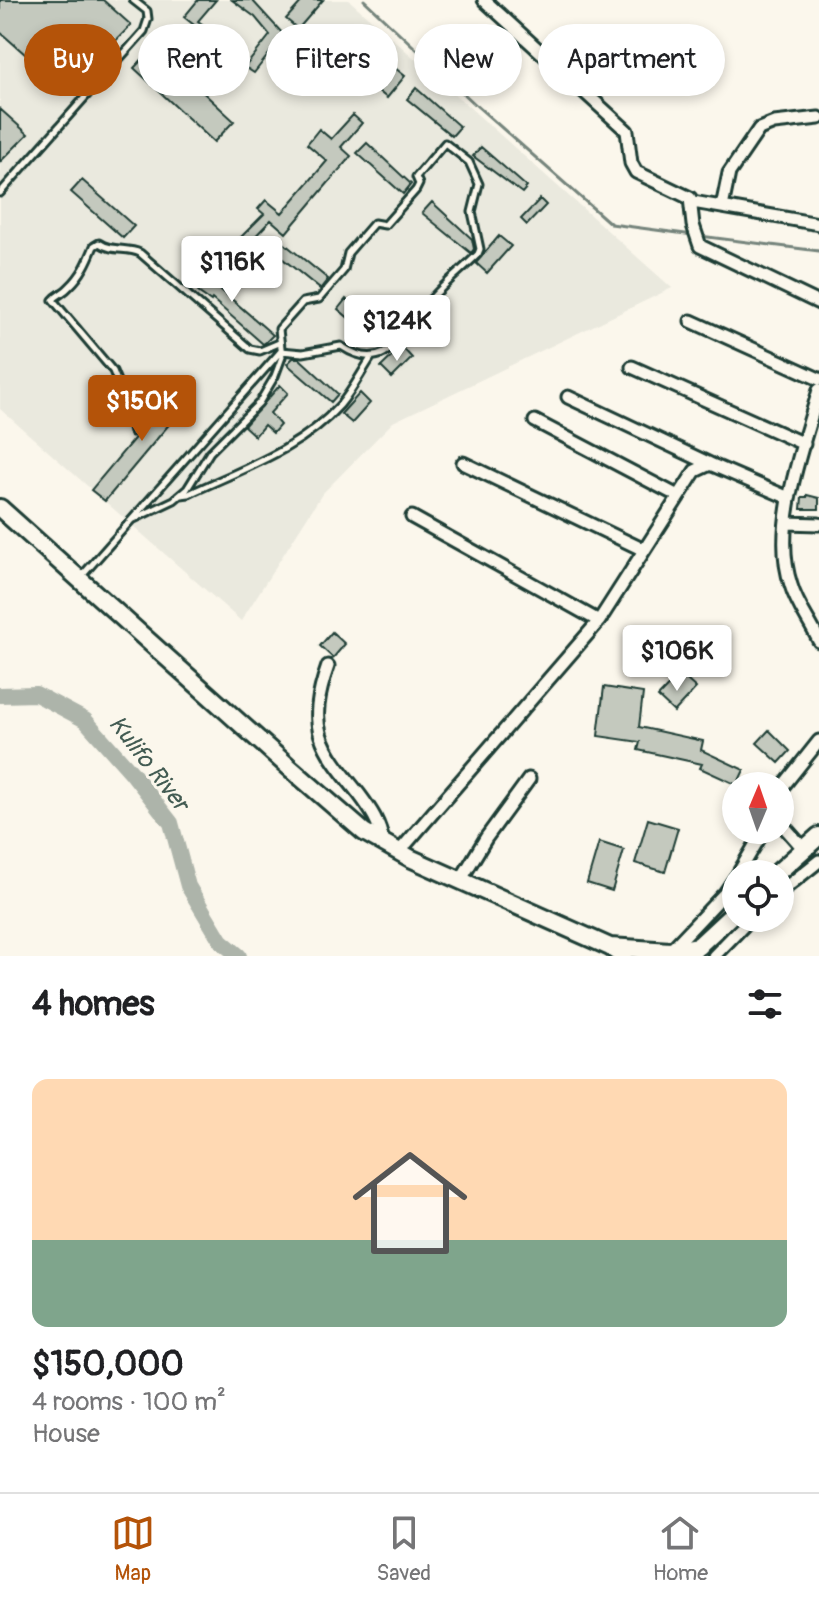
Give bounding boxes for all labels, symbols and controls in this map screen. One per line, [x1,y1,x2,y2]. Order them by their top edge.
chip: Buy [24,24,122,96]
chip: Rent [138,24,250,96]
chip: Filters [266,24,398,96]
chip: New [414,24,522,96]
chip: Apartment [538,24,725,96]
pin: $116K [176,236,288,304]
text: $116K [199,246,265,278]
pin: $124K [341,295,453,363]
text: $124K [362,305,432,337]
pin: $150K [86,375,198,443]
text: $150K [106,385,178,417]
pin: $106K [621,625,733,693]
text: $106K [641,635,713,667]
water label: Kulifo River [102,710,197,819]
north arrow [722,772,794,844]
map controls [722,772,794,932]
button: locate [722,860,794,932]
icon: filters [743,982,787,1026]
text: 4 homes [32,983,154,1026]
icon: home [338,1131,482,1275]
text: $150,000 [32,1343,184,1386]
text: 4 rooms · 100 m² [32,1386,226,1418]
text: House [32,1418,100,1450]
tab: Map [111,1511,155,1587]
tab: Saved [376,1511,431,1587]
tab: Home [653,1511,708,1587]

